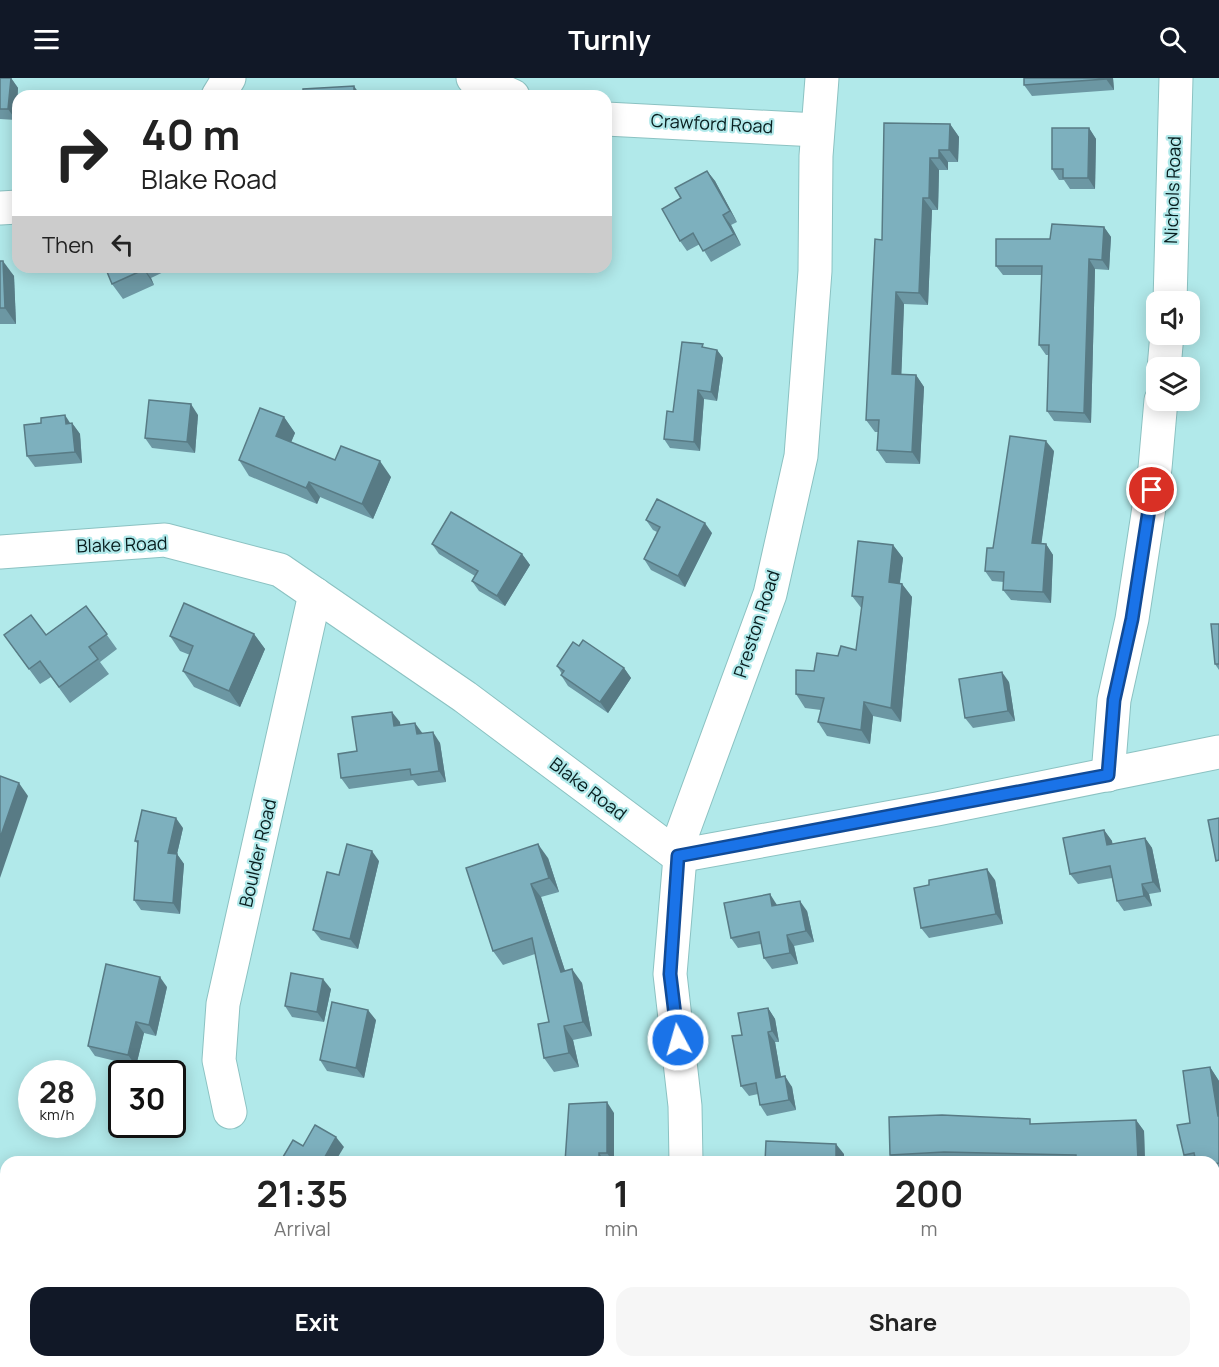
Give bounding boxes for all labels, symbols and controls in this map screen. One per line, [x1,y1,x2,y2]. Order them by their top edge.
text: Turnly [568,21,651,58]
icon: menu [30,23,63,56]
icon: search [1156,23,1189,56]
text: 40 m [141,105,240,163]
street label: Crawford Road [650,108,774,138]
icon: right [42,114,120,192]
street label: Nichols Road [1158,136,1186,244]
text: Blake Road [141,160,277,197]
icon: left [106,228,139,261]
text: Then [42,230,94,260]
map controls [1146,291,1200,411]
button: sound [1146,291,1200,345]
button: layers [1146,357,1200,411]
pin [1126,464,1177,515]
icon: arrive [1135,473,1168,506]
street label: Blake Road [76,530,168,558]
street label: Preston Road [727,567,785,680]
street label: Blake Road [545,751,632,825]
street label: Boulder Road [233,796,281,909]
position arrow [646,1008,710,1072]
speed limit sign: 30 [108,1060,186,1138]
text: 28 [39,1071,75,1112]
text: km/h [40,1104,74,1125]
text: 21:35 [257,1169,348,1218]
text: 1 [613,1169,629,1218]
text: 200 [895,1169,963,1218]
text: Arrival [274,1215,331,1242]
text: min [605,1215,638,1242]
text: m [921,1215,938,1242]
button: Exit [30,1287,604,1356]
button: Share [616,1287,1190,1356]

